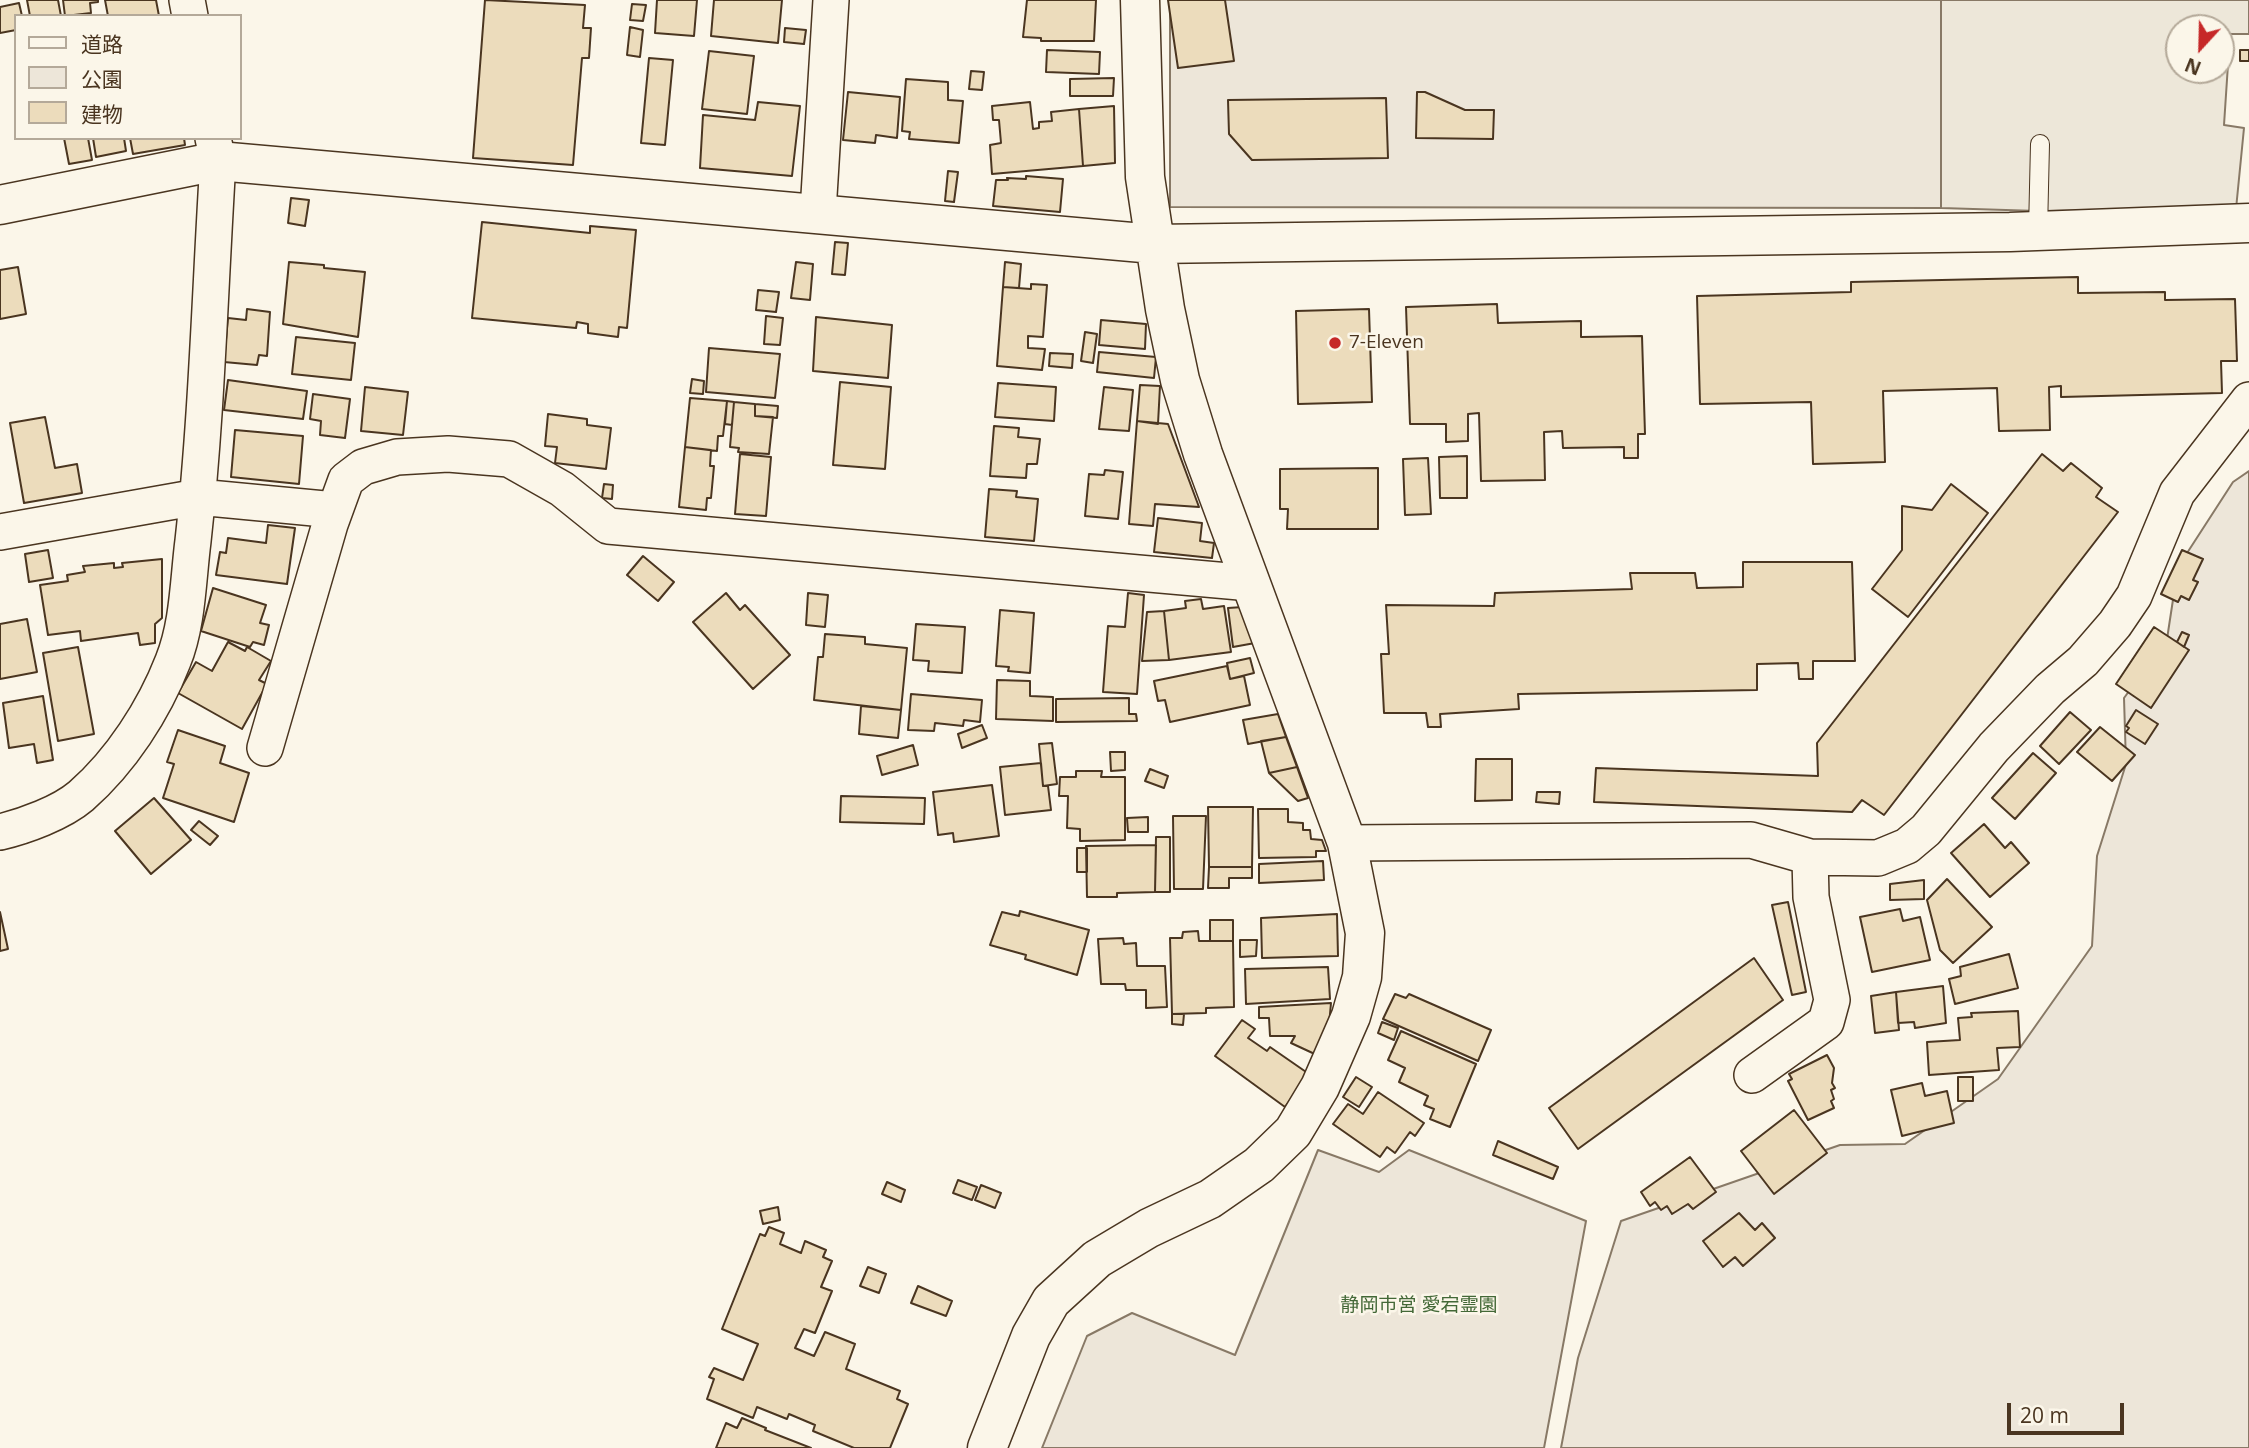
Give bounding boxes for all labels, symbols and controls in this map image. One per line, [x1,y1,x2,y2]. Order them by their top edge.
legend [14,14,242,140]
north arrow [2165,14,2235,84]
text: 道路 [81,30,123,58]
text: N [2181,52,2205,82]
text: 公園 [81,65,123,93]
text: 建物 [81,100,123,128]
place label: 7-Eleven [1349,332,1424,354]
marker: 7-Eleven [1327,335,1343,351]
park label: 静岡市営 愛宕霊園 [1341,1295,1497,1317]
scale bar [2011,1388,2128,1432]
text: 20 m [2020,1401,2069,1429]

